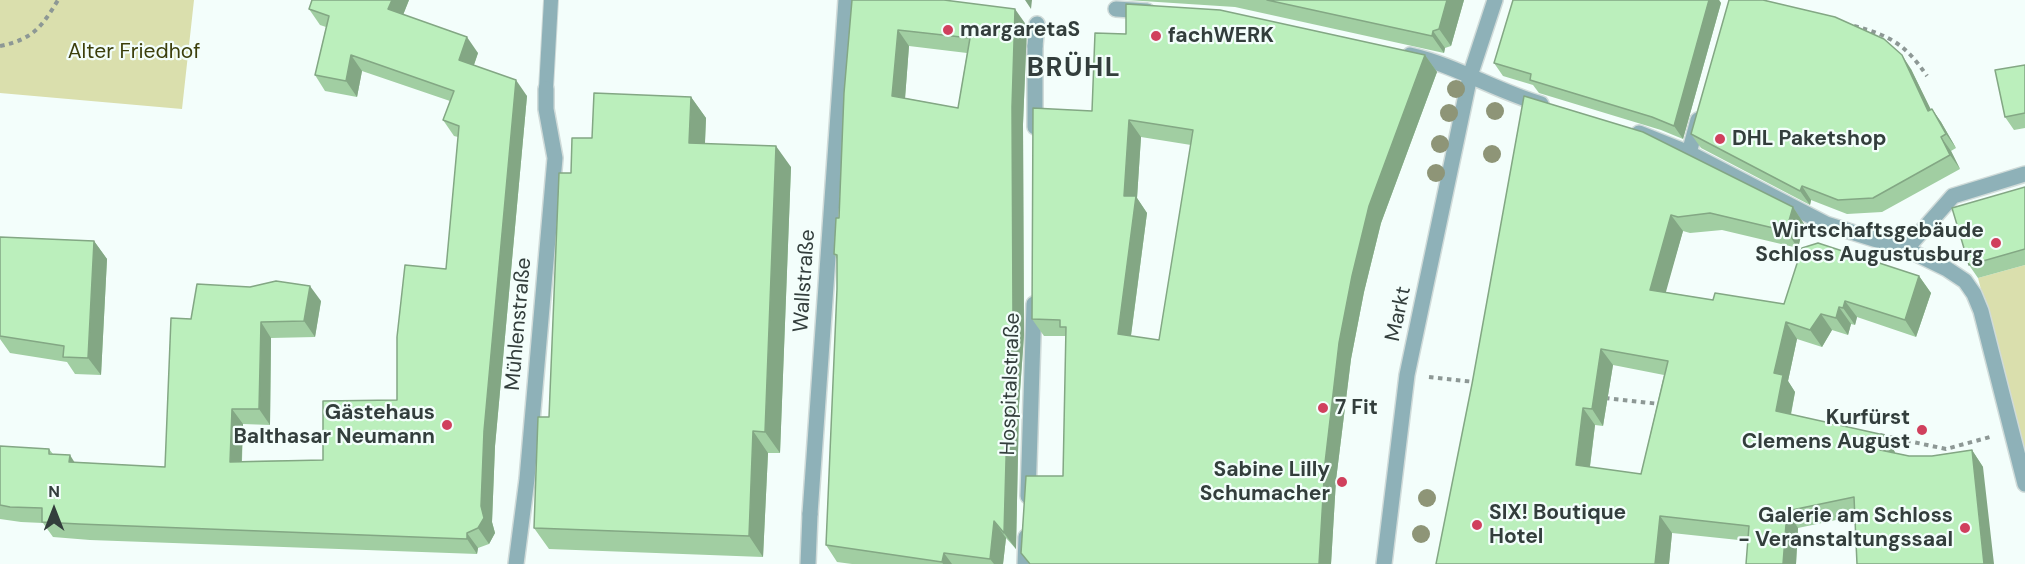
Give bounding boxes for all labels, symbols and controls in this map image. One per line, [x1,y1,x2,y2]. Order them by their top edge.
place label: margaretaS [960,17,1080,43]
marker: margaretaS [941,23,955,37]
place label: fachWERK [1168,23,1274,49]
marker: fachWERK [1149,29,1163,43]
park label: Alter Friedhof [68,39,200,65]
district label: BRÜHL [1027,53,1121,85]
place label: DHL Paketshop [1732,126,1887,152]
marker: DHL Paketshop [1713,132,1727,146]
place label: Wirtschaftsgebäude Schloss Augustusburg [1755,218,1984,268]
street label: Wallstraße [789,229,821,333]
marker: Wirtschaftsgebäude Schloss Augustusburg [1989,236,2003,250]
street label: Mühlenstraße [501,256,537,392]
street label: Markt [1381,284,1417,344]
street label: Hospitalstraße [996,312,1026,456]
place label: 7 Fit [1335,395,1378,421]
place label: Gästehaus Balthasar Neumann [233,400,435,450]
marker: 7 Fit [1316,401,1330,415]
place label: Kurfürst Clemens August [1742,405,1910,455]
marker: Gästehaus Balthasar Neumann [440,418,454,432]
marker: Kurfürst Clemens August [1915,423,1929,437]
place label: Sabine Lilly Schumacher [1200,457,1330,507]
marker: Sabine Lilly Schumacher [1335,475,1349,489]
north arrow [24,480,84,540]
text: N [48,481,60,502]
place label: SIX! Boutique Hotel [1489,500,1626,550]
place label: Galerie am Schloss - Veranstaltungssaal [1738,503,1953,553]
marker: SIX! Boutique Hotel [1470,518,1484,532]
marker: Galerie am Schloss - Veranstaltungssaal [1958,521,1972,535]

